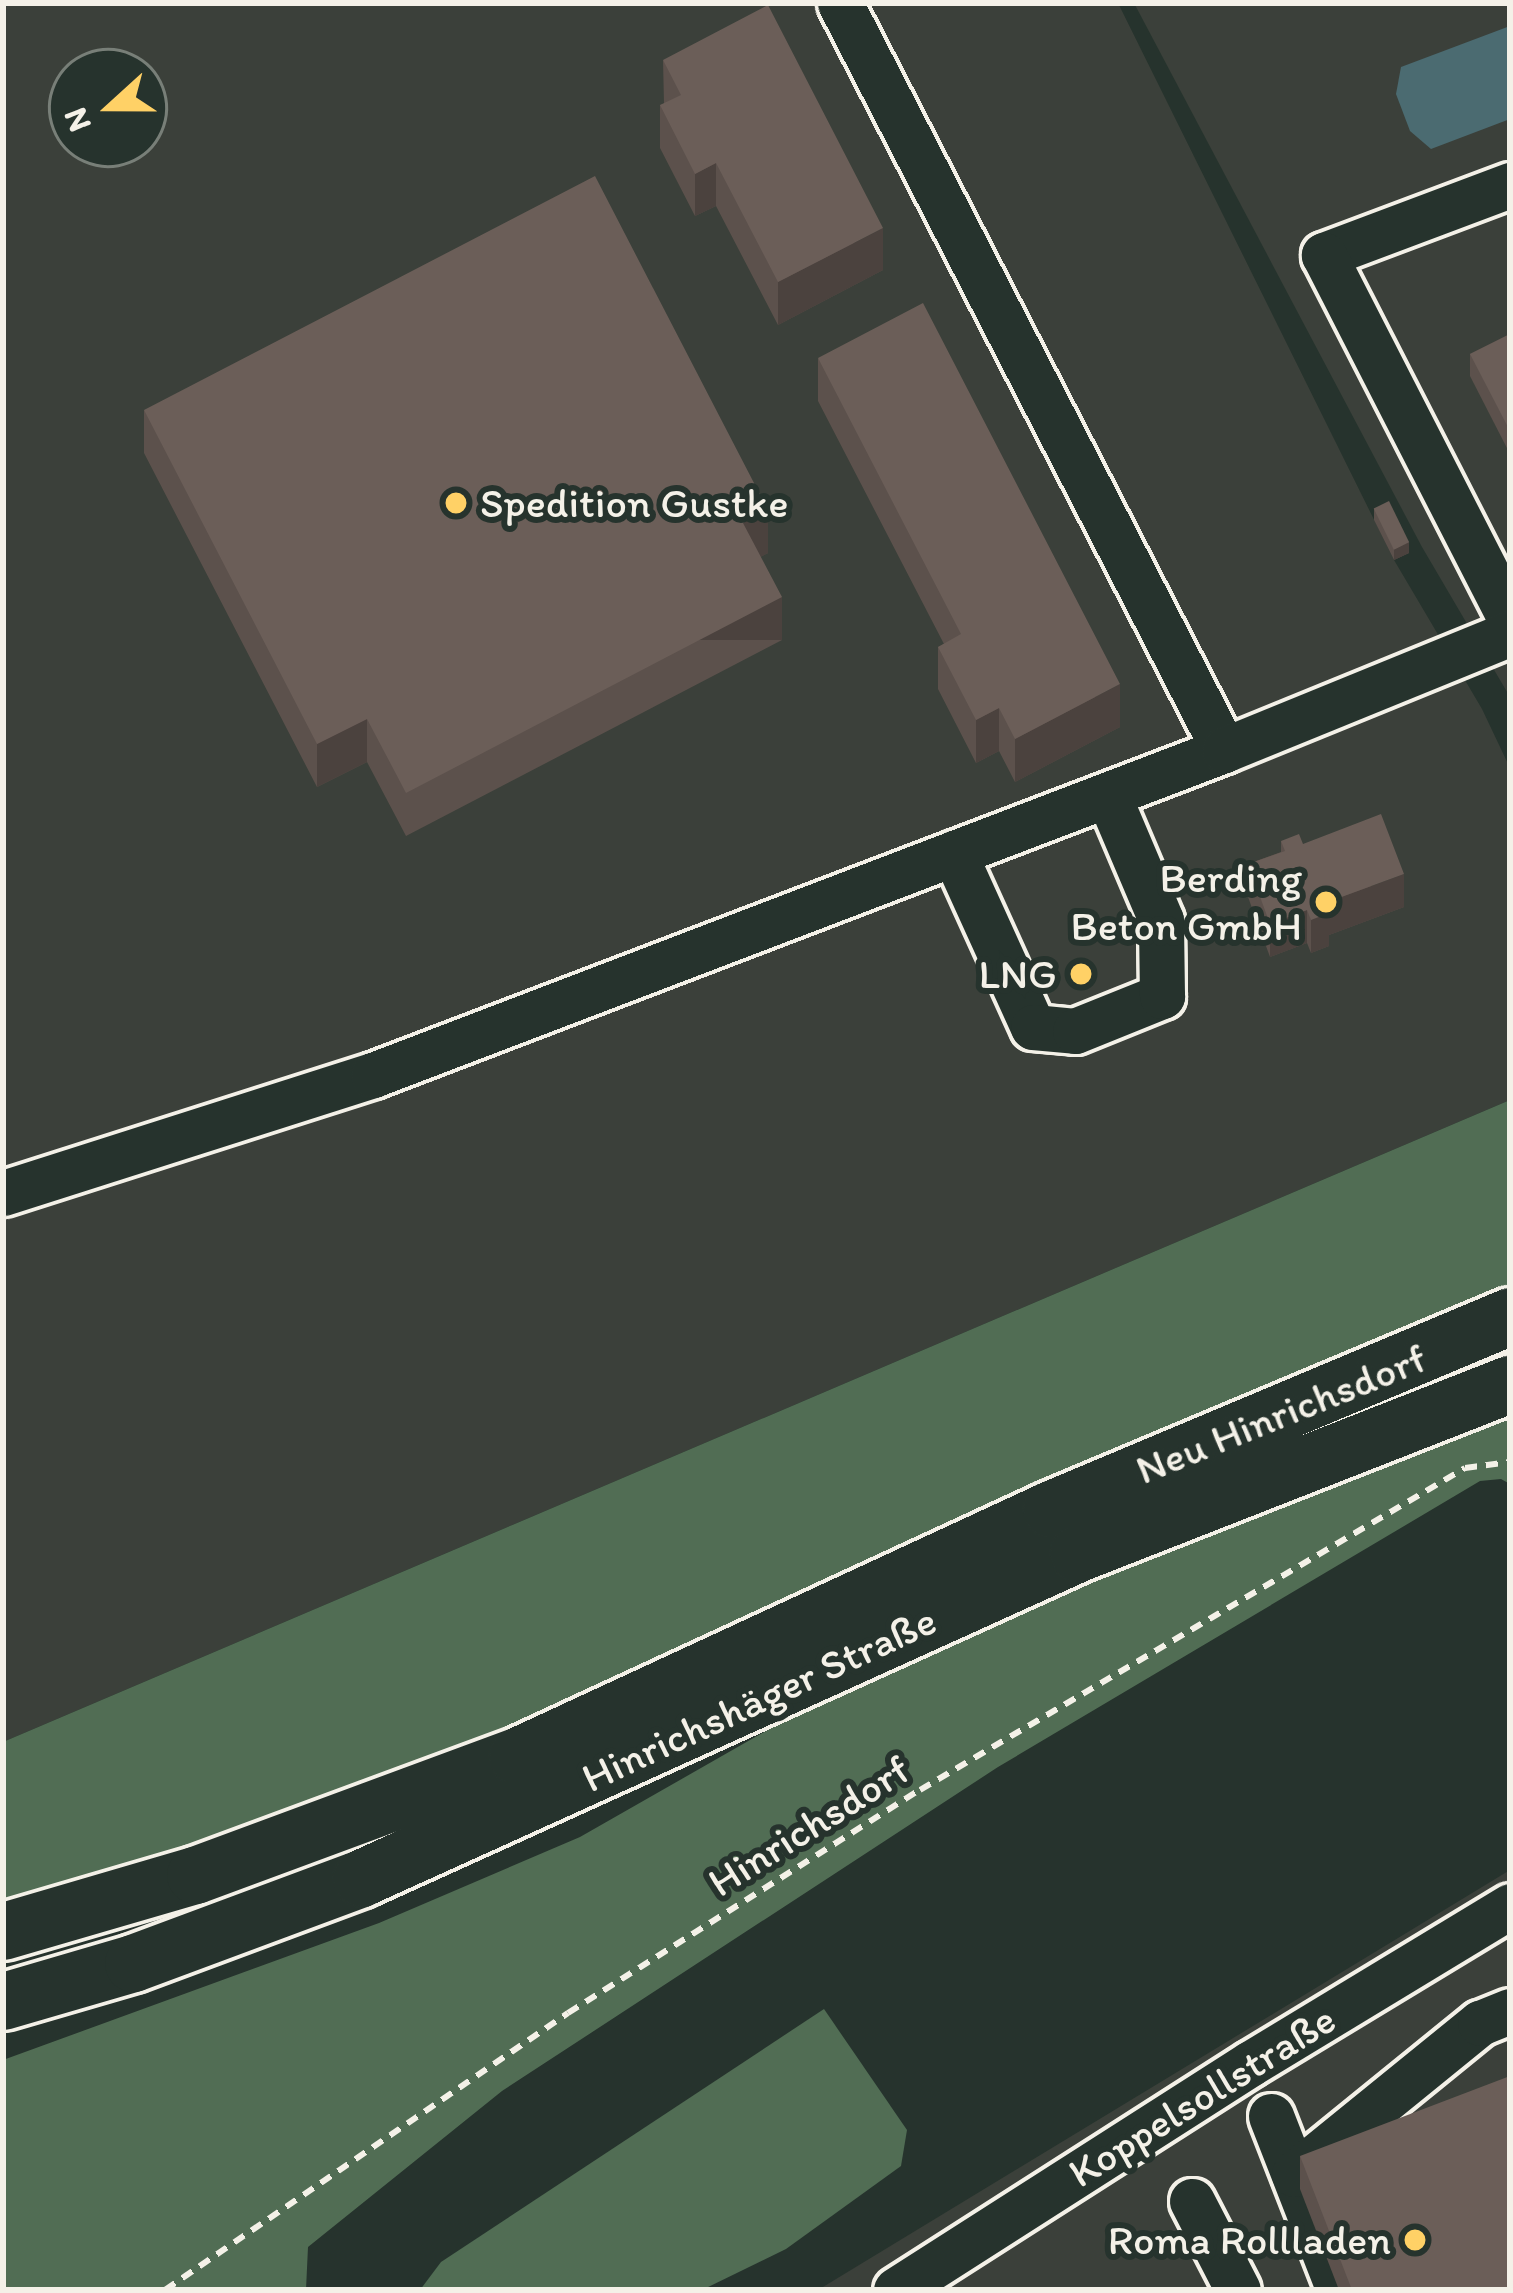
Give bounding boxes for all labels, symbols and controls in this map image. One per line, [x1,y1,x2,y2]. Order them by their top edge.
north arrow [48,48,168,168]
text: N [55,103,99,137]
place label: Spedition Gustke [480,478,788,528]
marker: Spedition Gustke [443,490,469,516]
place label: Berding Beton GmbH [1071,853,1302,952]
marker: Berding Beton GmbH [1313,889,1339,915]
place label: LNG [978,949,1057,999]
marker: LNG [1068,961,1094,987]
street label: Neu Hinrichsdorf [1129,1333,1433,1495]
street label: Hinrichshäger Straße [574,1595,944,1803]
street label: Hinrichsdorf [699,1744,919,1908]
street label: Koppelsollstraße [1059,1994,1345,2198]
place label: Roma Rollladen [1110,2215,1391,2265]
marker: Roma Rollladen [1402,2227,1428,2253]

